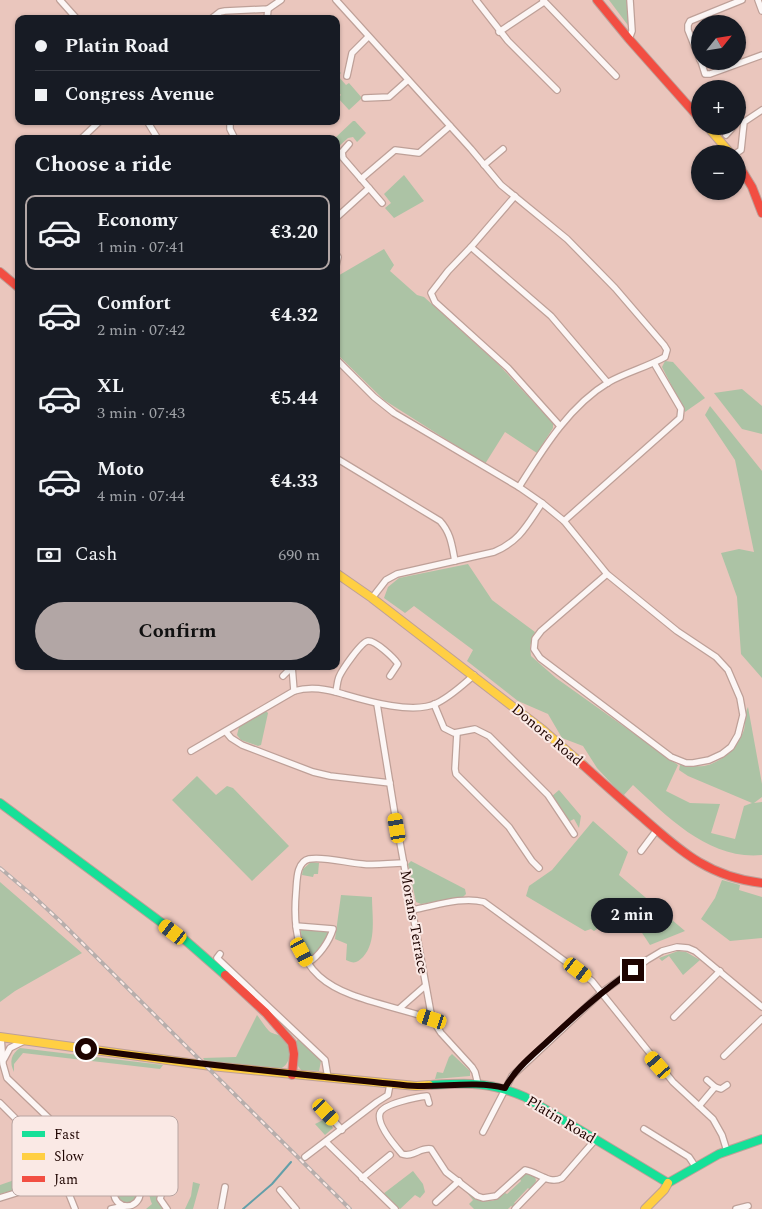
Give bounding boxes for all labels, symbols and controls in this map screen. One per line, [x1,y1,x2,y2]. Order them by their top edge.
north arrow [691,15,746,70]
map controls [691,15,746,200]
text: Platin Road [65,32,169,61]
text: Congress Avenue [65,80,214,109]
button: + [691,80,746,135]
button: − [691,145,746,200]
text: Choose a ride [35,148,172,181]
text: Economy [97,206,178,235]
icon: car [37,210,82,255]
text: €3.20 [270,218,318,247]
text: 1 min · 07:41 [97,235,185,259]
text: Comfort [97,289,171,318]
icon: car [37,293,82,338]
text: €4.32 [270,301,318,330]
text: 2 min · 07:42 [97,318,185,342]
text: XL [97,372,124,401]
icon: car [37,376,82,421]
text: €5.44 [270,384,318,413]
text: 3 min · 07:43 [97,401,185,425]
text: Moto [97,455,144,484]
icon: car [37,459,82,504]
text: €4.33 [270,467,318,496]
text: 4 min · 07:44 [97,484,185,508]
text: Cash [75,540,117,569]
icon: cash [35,541,63,569]
text: 690 m [278,543,320,567]
button: Confirm [35,602,320,660]
street label: Donore Road [506,698,588,772]
car [387,812,406,844]
street label: Morans Terrace [394,868,434,976]
callout: 2 min [592,898,674,932]
text: 2 min [611,903,653,927]
car [156,917,189,947]
car [288,935,315,969]
car [561,955,594,985]
route end [622,959,644,981]
car [415,1007,448,1031]
route start [75,1038,97,1060]
car [642,1049,673,1081]
street label: Platin Road [522,1090,600,1150]
car [310,1096,341,1128]
legend [12,1116,178,1196]
text: Fast [54,1124,80,1145]
text: Slow [54,1146,84,1167]
text: Jam [54,1169,78,1190]

